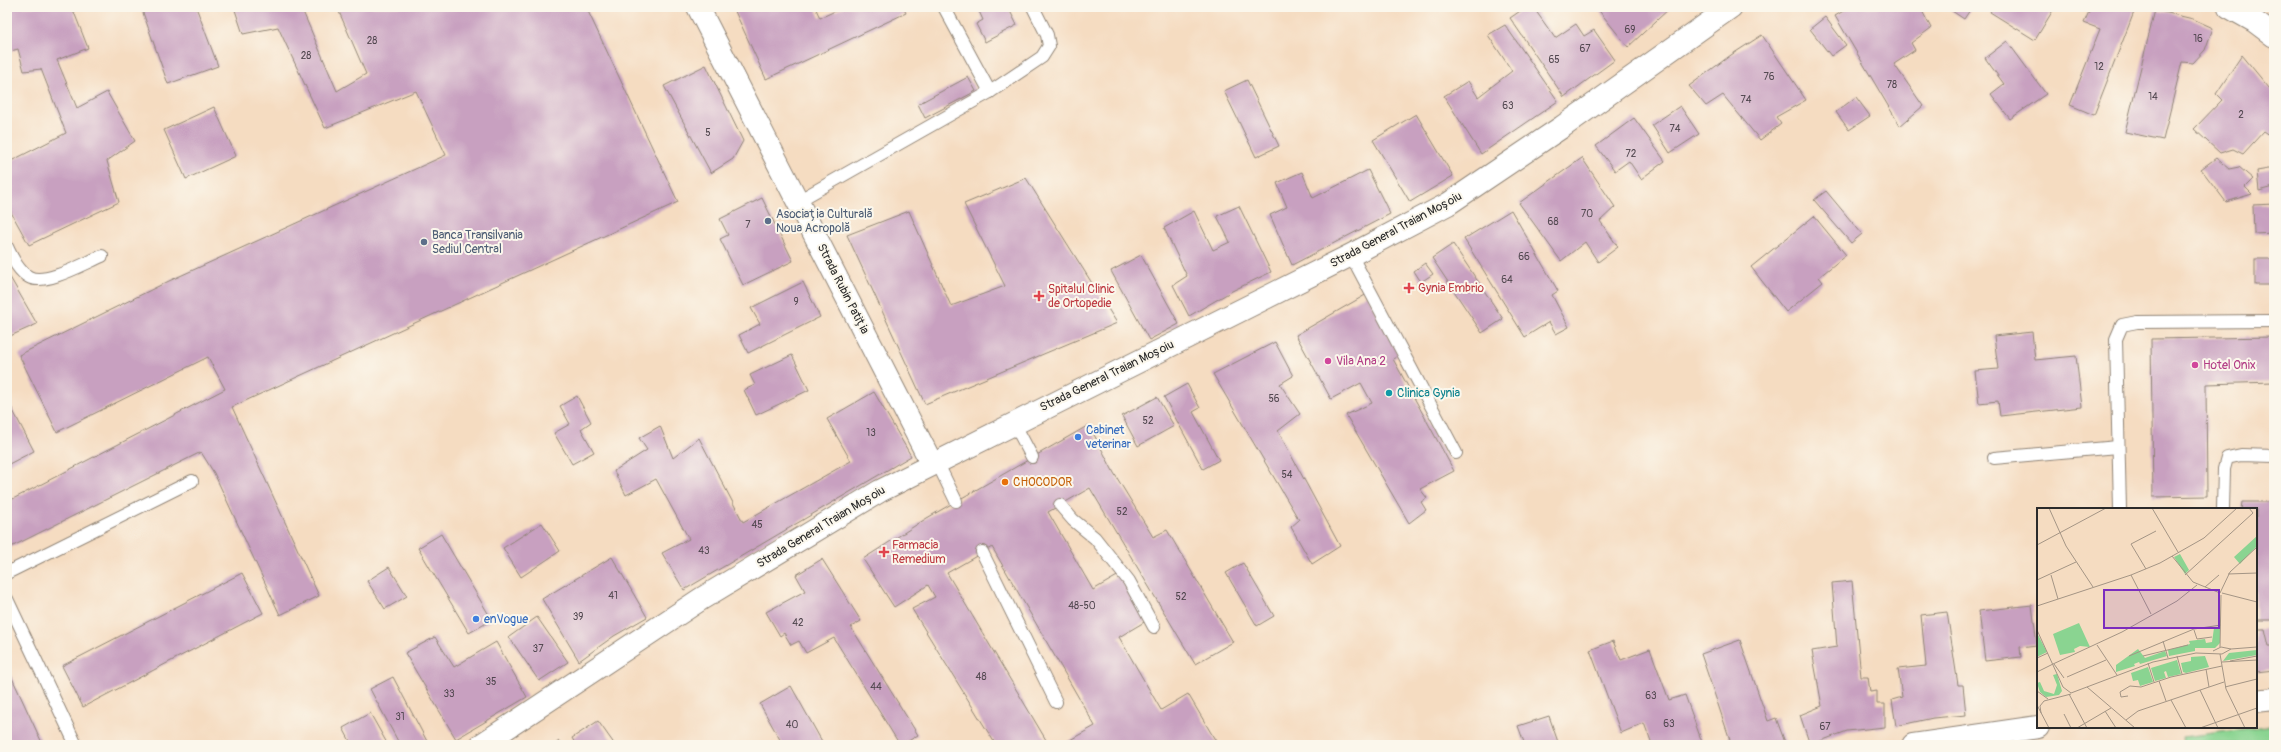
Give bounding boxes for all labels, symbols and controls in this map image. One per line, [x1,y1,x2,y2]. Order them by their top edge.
house number: 69 [1625,24,1635,36]
house number: 16 [2193,33,2203,45]
house number: 28 [367,35,377,47]
house number: 67 [1579,43,1591,55]
house number: 28 [301,50,311,62]
house number: 65 [1548,54,1560,66]
house number: 12 [2094,61,2104,73]
house number: 76 [1763,71,1775,83]
house number: 78 [1887,79,1897,91]
house number: 14 [2148,91,2158,103]
house number: 74 [1740,94,1752,106]
house number: 63 [1502,100,1514,112]
house number: 2 [2238,109,2244,121]
house number: 74 [1669,123,1681,135]
house number: 5 [705,127,711,139]
house number: 72 [1626,148,1637,160]
street label: Strada General Traian Moșoiu [1327,189,1465,271]
place label: Asociația Culturală Noua Acropolă [776,207,873,236]
house number: 70 [1581,208,1593,220]
marker: Asociația Culturală Noua Acropolă [763,216,773,226]
house number: 68 [1548,216,1558,228]
house number: 7 [745,219,751,231]
place label: Banca Transilvania Sediul Central [432,228,523,257]
marker: Banca Transilvania Sediul Central [419,237,429,247]
street label: Strada Rubin Patiția [814,241,872,337]
house number: 66 [1518,251,1530,263]
house number: 64 [1501,274,1513,286]
place label: Gynia Embrio [1418,281,1484,296]
place label: Spitalul Clinic de Ortopedie [1048,282,1115,311]
marker: Gynia Embrio [1403,282,1415,294]
marker: Spitalul Clinic de Ortopedie [1033,290,1045,302]
house number: 9 [793,296,799,308]
street label: Strada General Traian Moșoiu [1038,337,1176,415]
place label: Vila Ana 2 [1336,354,1386,369]
marker: Vila Ana 2 [1323,356,1333,366]
place label: Hotel Onix [2203,358,2256,373]
marker: Hotel Onix [2190,360,2200,370]
place label: Clinica Gynia [1397,386,1460,401]
marker: Clinica Gynia [1384,388,1394,398]
house number: 56 [1268,393,1280,405]
house number: 52 [1142,415,1154,427]
place label: Cabinet veterinar [1085,423,1132,452]
house number: 13 [866,427,876,439]
marker: Cabinet veterinar [1073,432,1083,442]
house number: 54 [1281,469,1293,481]
place label: CHOCODOR [1013,475,1072,490]
marker: CHOCODOR [1000,477,1010,487]
street label: Strada General Traian Moșoiu [754,483,888,571]
house number: 52 [1116,506,1128,518]
inset map [2037,508,2257,728]
house number: 45 [751,519,763,531]
place label: Farmacia Remedium [892,538,946,567]
house number: 43 [698,545,710,557]
marker: Farmacia Remedium [879,547,889,557]
house number: 41 [608,590,618,602]
house number: 52 [1175,591,1187,603]
house number: 48-50 [1068,600,1096,612]
house number: 39 [573,611,583,623]
place label: enVogue [484,612,528,627]
marker: enVogue [471,614,481,624]
house number: 42 [792,617,804,629]
house number: 37 [533,643,544,655]
house number: 48 [976,671,986,683]
house number: 35 [486,676,497,688]
house number: 44 [870,681,882,693]
house number: 33 [443,688,455,700]
house number: 63 [1645,690,1657,702]
house number: 31 [395,711,405,723]
house number: 63 [1663,718,1675,730]
house number: 40 [786,719,798,731]
house number: 67 [1819,721,1831,733]

